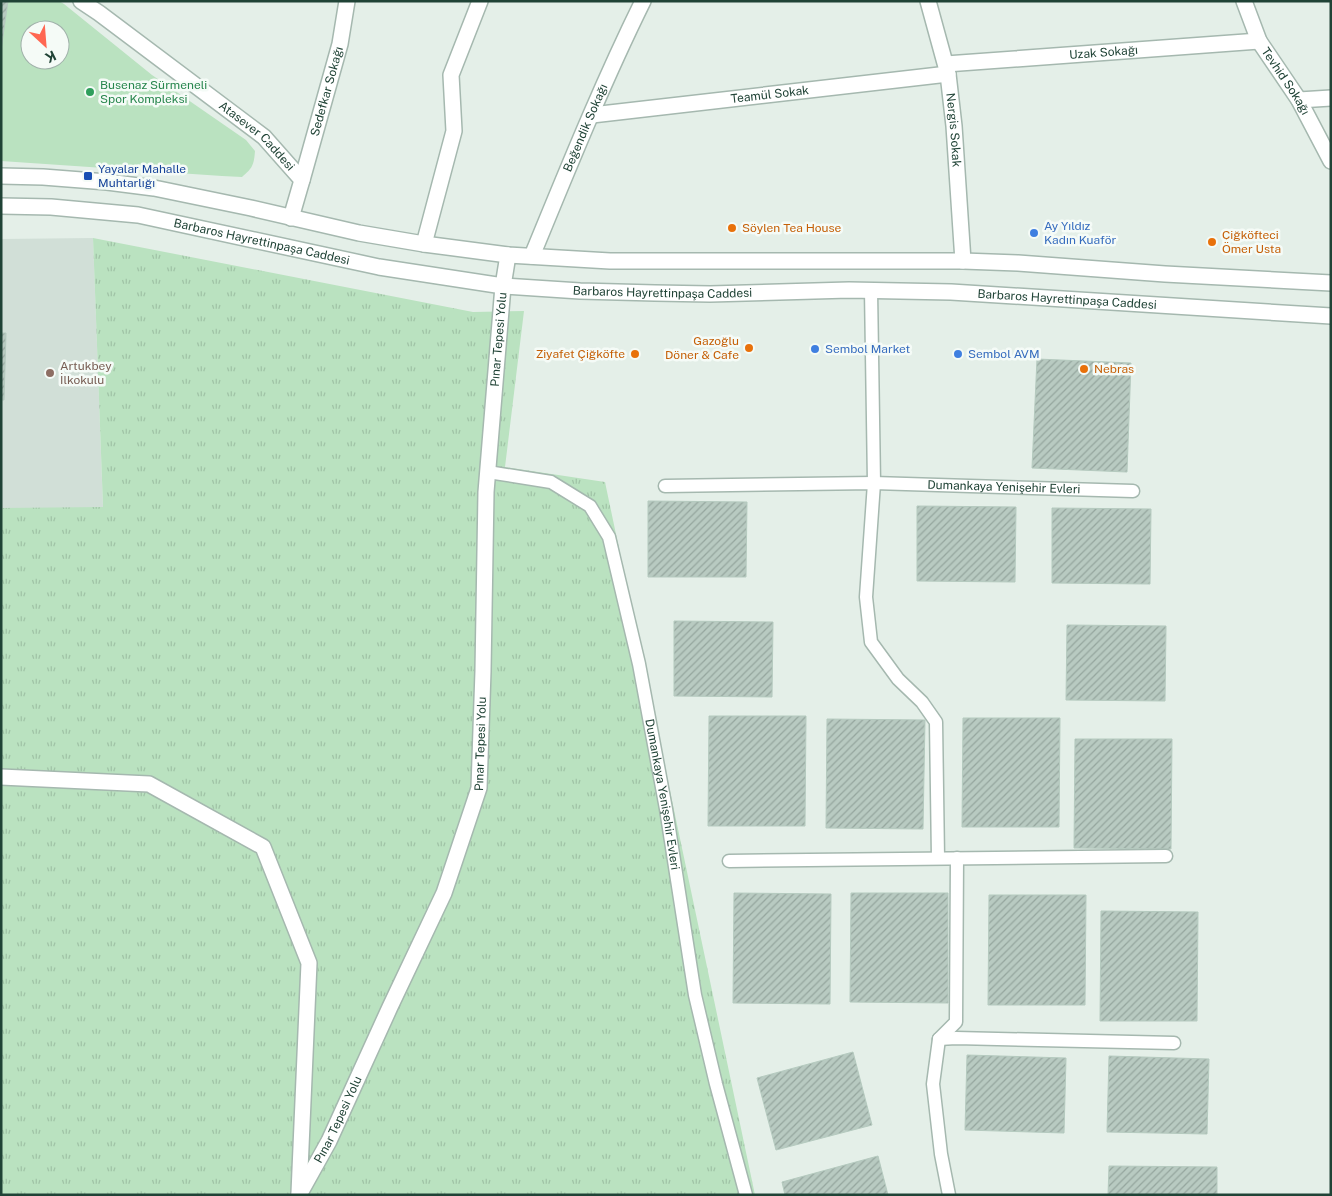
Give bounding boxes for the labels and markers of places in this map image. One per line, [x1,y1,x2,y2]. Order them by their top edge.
place label: Busenaz Sürmeneli Spor Kompleksi [100,78,207,106]
marker: Busenaz Sürmeneli Spor Kompleksi [84,86,96,98]
place label: Yayalar Mahalle Muhtarlığı [98,162,186,190]
marker: Yayalar Mahalle Muhtarlığı [82,170,94,182]
place label: Ay Yıldız Kadın Kuaför [1044,219,1116,247]
place label: Söylen Tea House [742,221,842,235]
marker: Söylen Tea House [726,222,738,234]
marker: Ay Yıldız Kadın Kuaför [1028,227,1040,239]
place label: Çiğköfteci Ömer Usta [1222,228,1281,256]
marker: Çiğköfteci Ömer Usta [1206,236,1218,248]
place label: Gazoğlu Döner & Cafe [665,334,739,362]
marker: Gazoğlu Döner & Cafe [743,342,755,354]
place label: Sembol Market [825,342,911,356]
marker: Sembol Market [809,343,821,355]
place label: Ziyafet Çiğköfte [536,347,625,361]
place label: Sembol AVM [968,347,1040,361]
marker: Ziyafet Çiğköfte [629,348,641,360]
marker: Sembol AVM [952,348,964,360]
place label: Artukbey İlkokulu [60,359,112,387]
place label: Nebras [1094,362,1134,376]
marker: Nebras [1078,363,1090,375]
marker: Artukbey İlkokulu [44,367,56,379]

